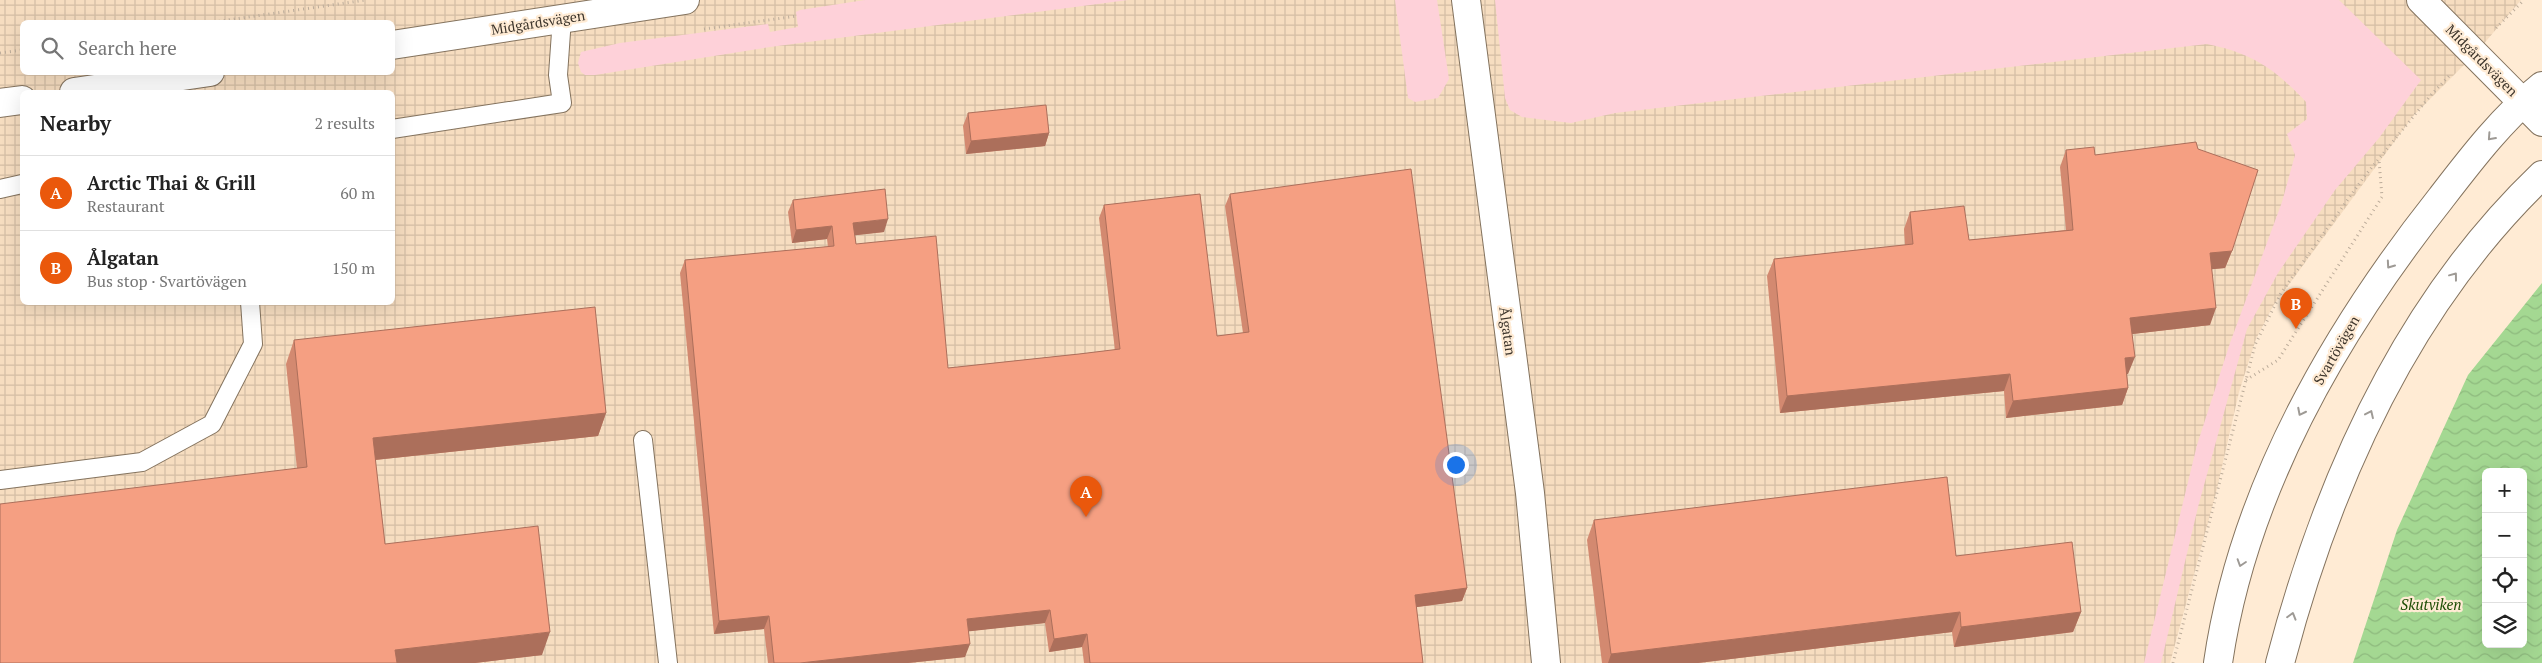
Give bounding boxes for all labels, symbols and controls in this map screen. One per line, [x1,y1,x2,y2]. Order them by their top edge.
street label: Midgårdsvägen [490,5,587,39]
search box [20,20,395,75]
street label: Midgårdsvägen [2442,20,2523,101]
icon: search [38,34,66,62]
text: Search here [78,35,177,60]
text: Nearby [40,109,111,137]
text: 2 results [315,112,375,134]
one-way arrow [2488,132,2497,141]
text: Arctic Thai & Grill [87,170,256,195]
text: A [50,182,62,204]
text: 60 m [340,182,375,204]
text: Restaurant [87,195,165,217]
text: Ålgatan [87,245,159,270]
text: B [51,257,61,279]
text: 150 m [332,257,375,279]
one-way arrow [2387,259,2396,268]
text: Bus stop · Svartövägen [87,270,247,292]
one-way arrow [2449,273,2457,282]
pin: B [2280,288,2312,329]
street label: Ålgatan [1495,306,1521,357]
street label: Svartövägen [2309,311,2364,388]
one-way arrow [2297,407,2307,416]
one-way arrow [2363,410,2374,419]
your location [1443,452,1469,478]
map controls [2482,468,2527,648]
button: + [2482,468,2527,513]
pin: A [1070,476,1102,517]
button: − [2482,513,2527,558]
one-way arrow [2237,558,2247,567]
button: locate [2482,558,2527,603]
water label: Skutviken [2400,594,2462,614]
button: layers [2482,603,2527,648]
one-way arrow [2287,612,2297,620]

